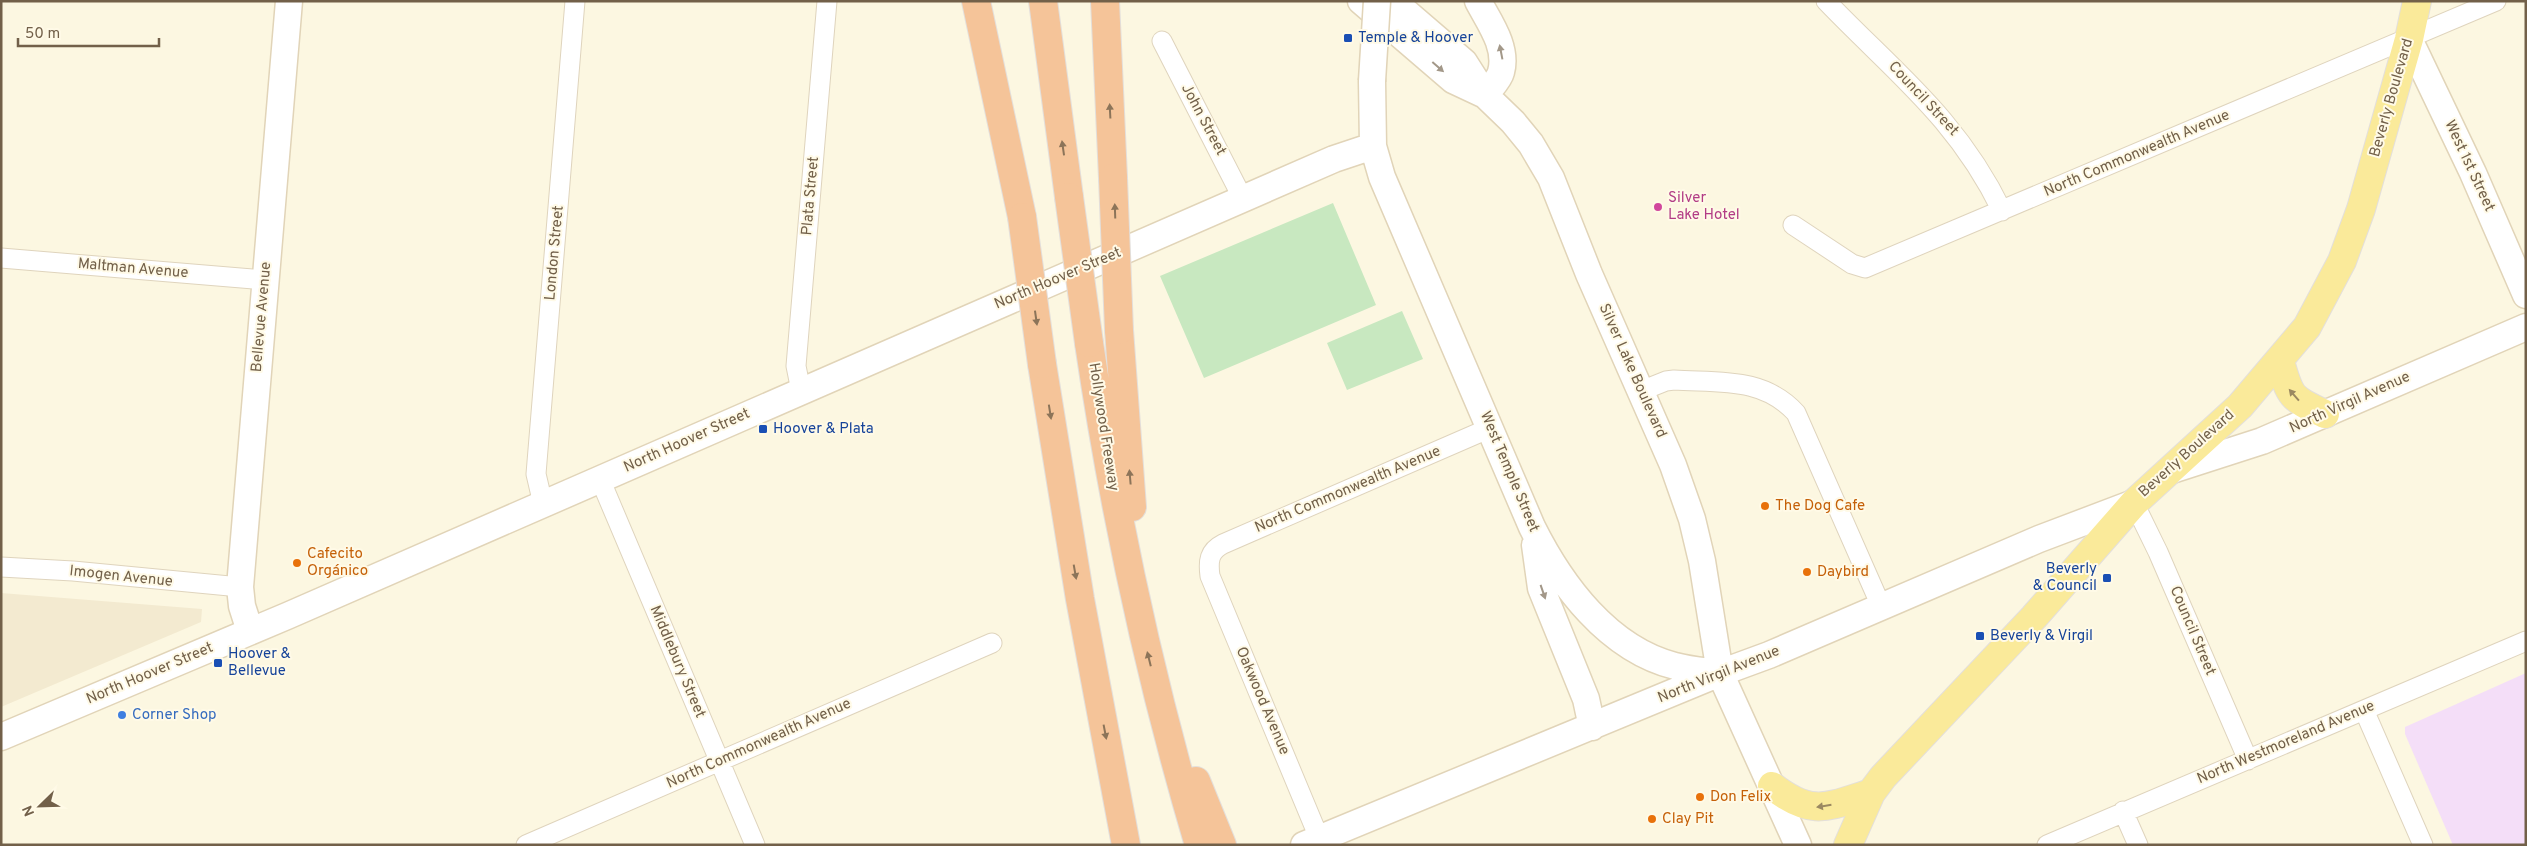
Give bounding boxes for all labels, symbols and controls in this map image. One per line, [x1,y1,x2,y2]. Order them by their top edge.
scale bar [18,15,159,47]
text: 50 m [25,25,60,44]
place label: Temple & Hoover [1358,29,1473,48]
marker: Temple & Hoover [1342,32,1354,44]
street label: Beverly Boulevard [2366,36,2418,160]
one-way arrow [1497,44,1505,59]
street label: Council Street [1884,58,1962,140]
one-way arrow [1432,61,1444,72]
street label: John Street [1176,81,1230,159]
one-way arrow [1106,103,1114,119]
street label: North Commonwealth Avenue [2041,106,2233,202]
street label: West 1st Street [2439,117,2499,215]
one-way arrow [1059,140,1067,156]
street label: Plata Street [798,156,824,236]
place label: Silver Lake Hotel [1668,189,1740,225]
marker: Silver Lake Hotel [1652,201,1664,213]
one-way arrow [1110,203,1118,219]
street label: London Street [541,205,569,301]
street label: North Hoover Street [992,244,1124,314]
street label: Maltman Avenue [77,255,189,283]
street label: Bellevue Avenue [248,261,276,373]
street label: Silver Lake Boulevard [1594,301,1670,441]
one-way arrow [1032,310,1040,326]
street label: Hollywood Freeway [1083,361,1123,493]
street label: North Virgil Avenue [2287,368,2413,438]
one-way arrow [2288,389,2299,401]
one-way arrow [1046,404,1054,420]
street label: North Hoover Street [621,405,753,477]
street label: Beverly Boulevard [2135,406,2239,502]
street label: West Temple Street [1475,409,1543,535]
place label: Hoover & Plata [773,420,874,439]
marker: Hoover & Plata [757,423,769,435]
street label: North Commonwealth Avenue [1252,442,1444,538]
one-way arrow [1125,469,1133,485]
place label: The Dog Cafe [1775,497,1865,516]
marker: The Dog Cafe [1759,500,1771,512]
place label: Cafecito Orgánico [307,545,368,581]
marker: Cafecito Orgánico [291,557,303,569]
place label: Beverly & Council [2033,560,2097,596]
street label: Imogen Avenue [68,562,174,592]
place label: Daybird [1817,563,1869,582]
one-way arrow [1072,565,1080,581]
marker: Daybird [1801,566,1813,578]
marker: Beverly & Council [2101,572,2113,584]
street label: Council Street [2165,583,2219,679]
one-way arrow [1540,585,1548,600]
street label: Middlebury Street [645,603,709,721]
place label: Beverly & Virgil [1990,627,2093,646]
marker: Beverly & Virgil [1974,630,1986,642]
street label: North Hoover Street [84,639,216,709]
street label: North Virgil Avenue [1655,642,1783,708]
street label: Oakwood Avenue [1231,644,1293,758]
place label: Hoover & Bellevue [228,645,291,681]
one-way arrow [1145,652,1153,667]
marker: Hoover & Bellevue [212,657,224,669]
street label: North Commonwealth Avenue [664,695,854,793]
street label: North Westmoreland Avenue [2194,697,2378,789]
place label: Corner Shop [132,706,217,725]
marker: Corner Shop [116,709,128,721]
one-way arrow [1101,725,1109,741]
north arrow [15,781,65,831]
place label: Don Felix [1710,788,1771,807]
marker: Don Felix [1694,791,1706,803]
one-way arrow [1816,802,1832,810]
text: N [20,803,39,818]
place label: Clay Pit [1662,810,1714,829]
marker: Clay Pit [1646,813,1658,825]

